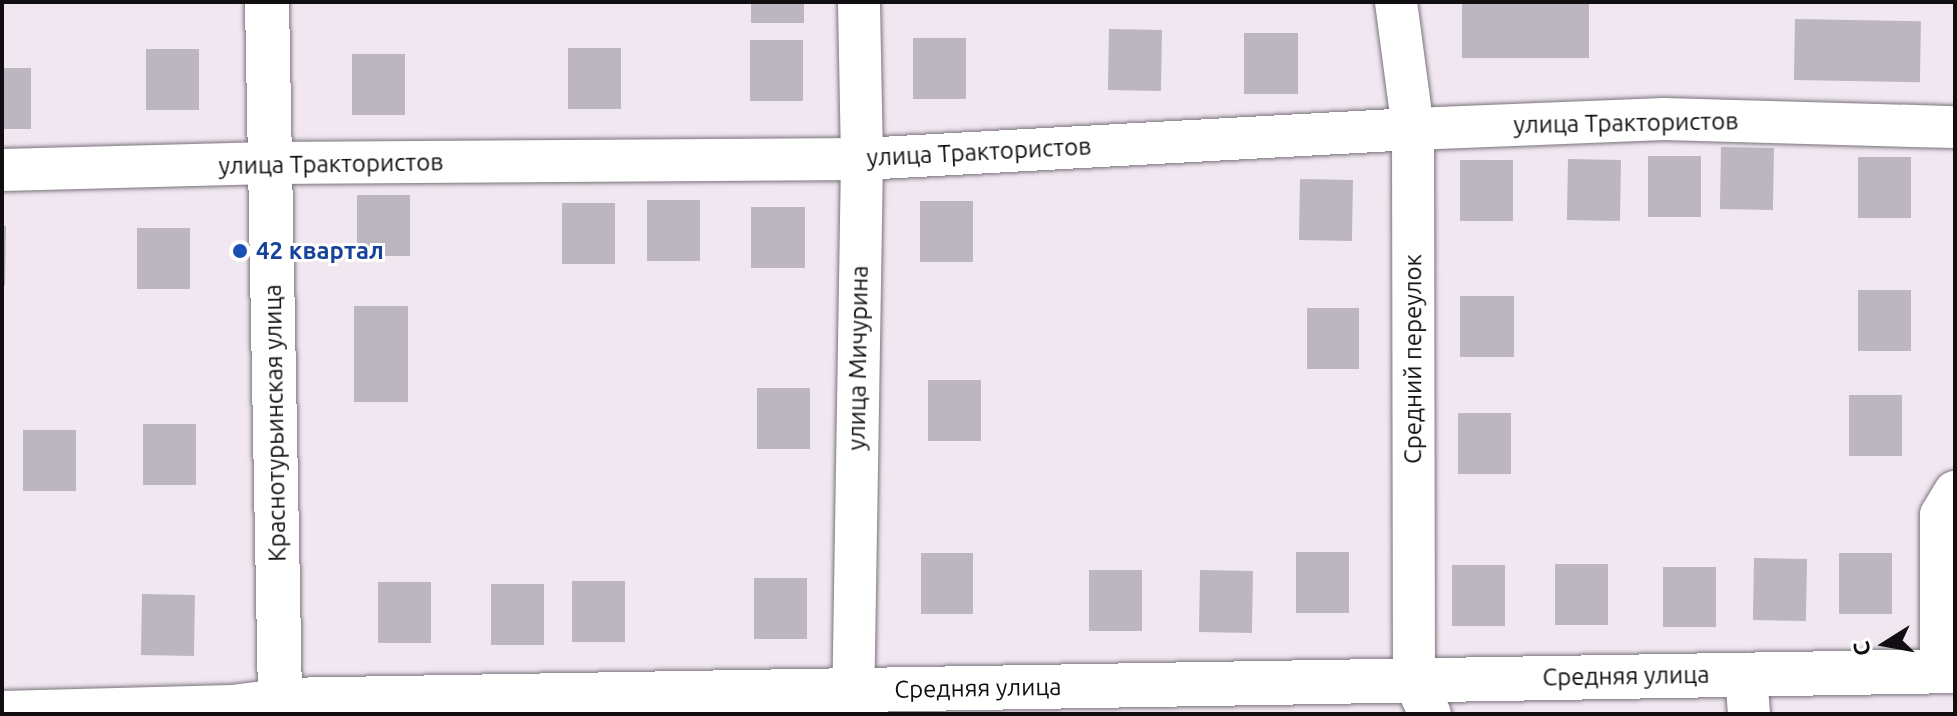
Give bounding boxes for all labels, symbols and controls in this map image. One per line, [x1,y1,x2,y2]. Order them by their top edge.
street label: улица Трактористов [1513,107,1739,139]
street label: улица Трактористов [866,132,1092,172]
street label: улица Трактористов [218,148,444,180]
place label: 42 квартал [256,237,384,265]
marker: 42 квартал [231,242,249,260]
street label: Средний переулок [1399,254,1427,464]
street label: улица Мичурина [842,265,874,451]
street label: Краснотурьинская улица [258,284,292,562]
north arrow [1845,604,1925,684]
text: С [1847,639,1875,658]
street label: Средняя улица [1542,660,1710,692]
street label: Средняя улица [894,672,1062,704]

